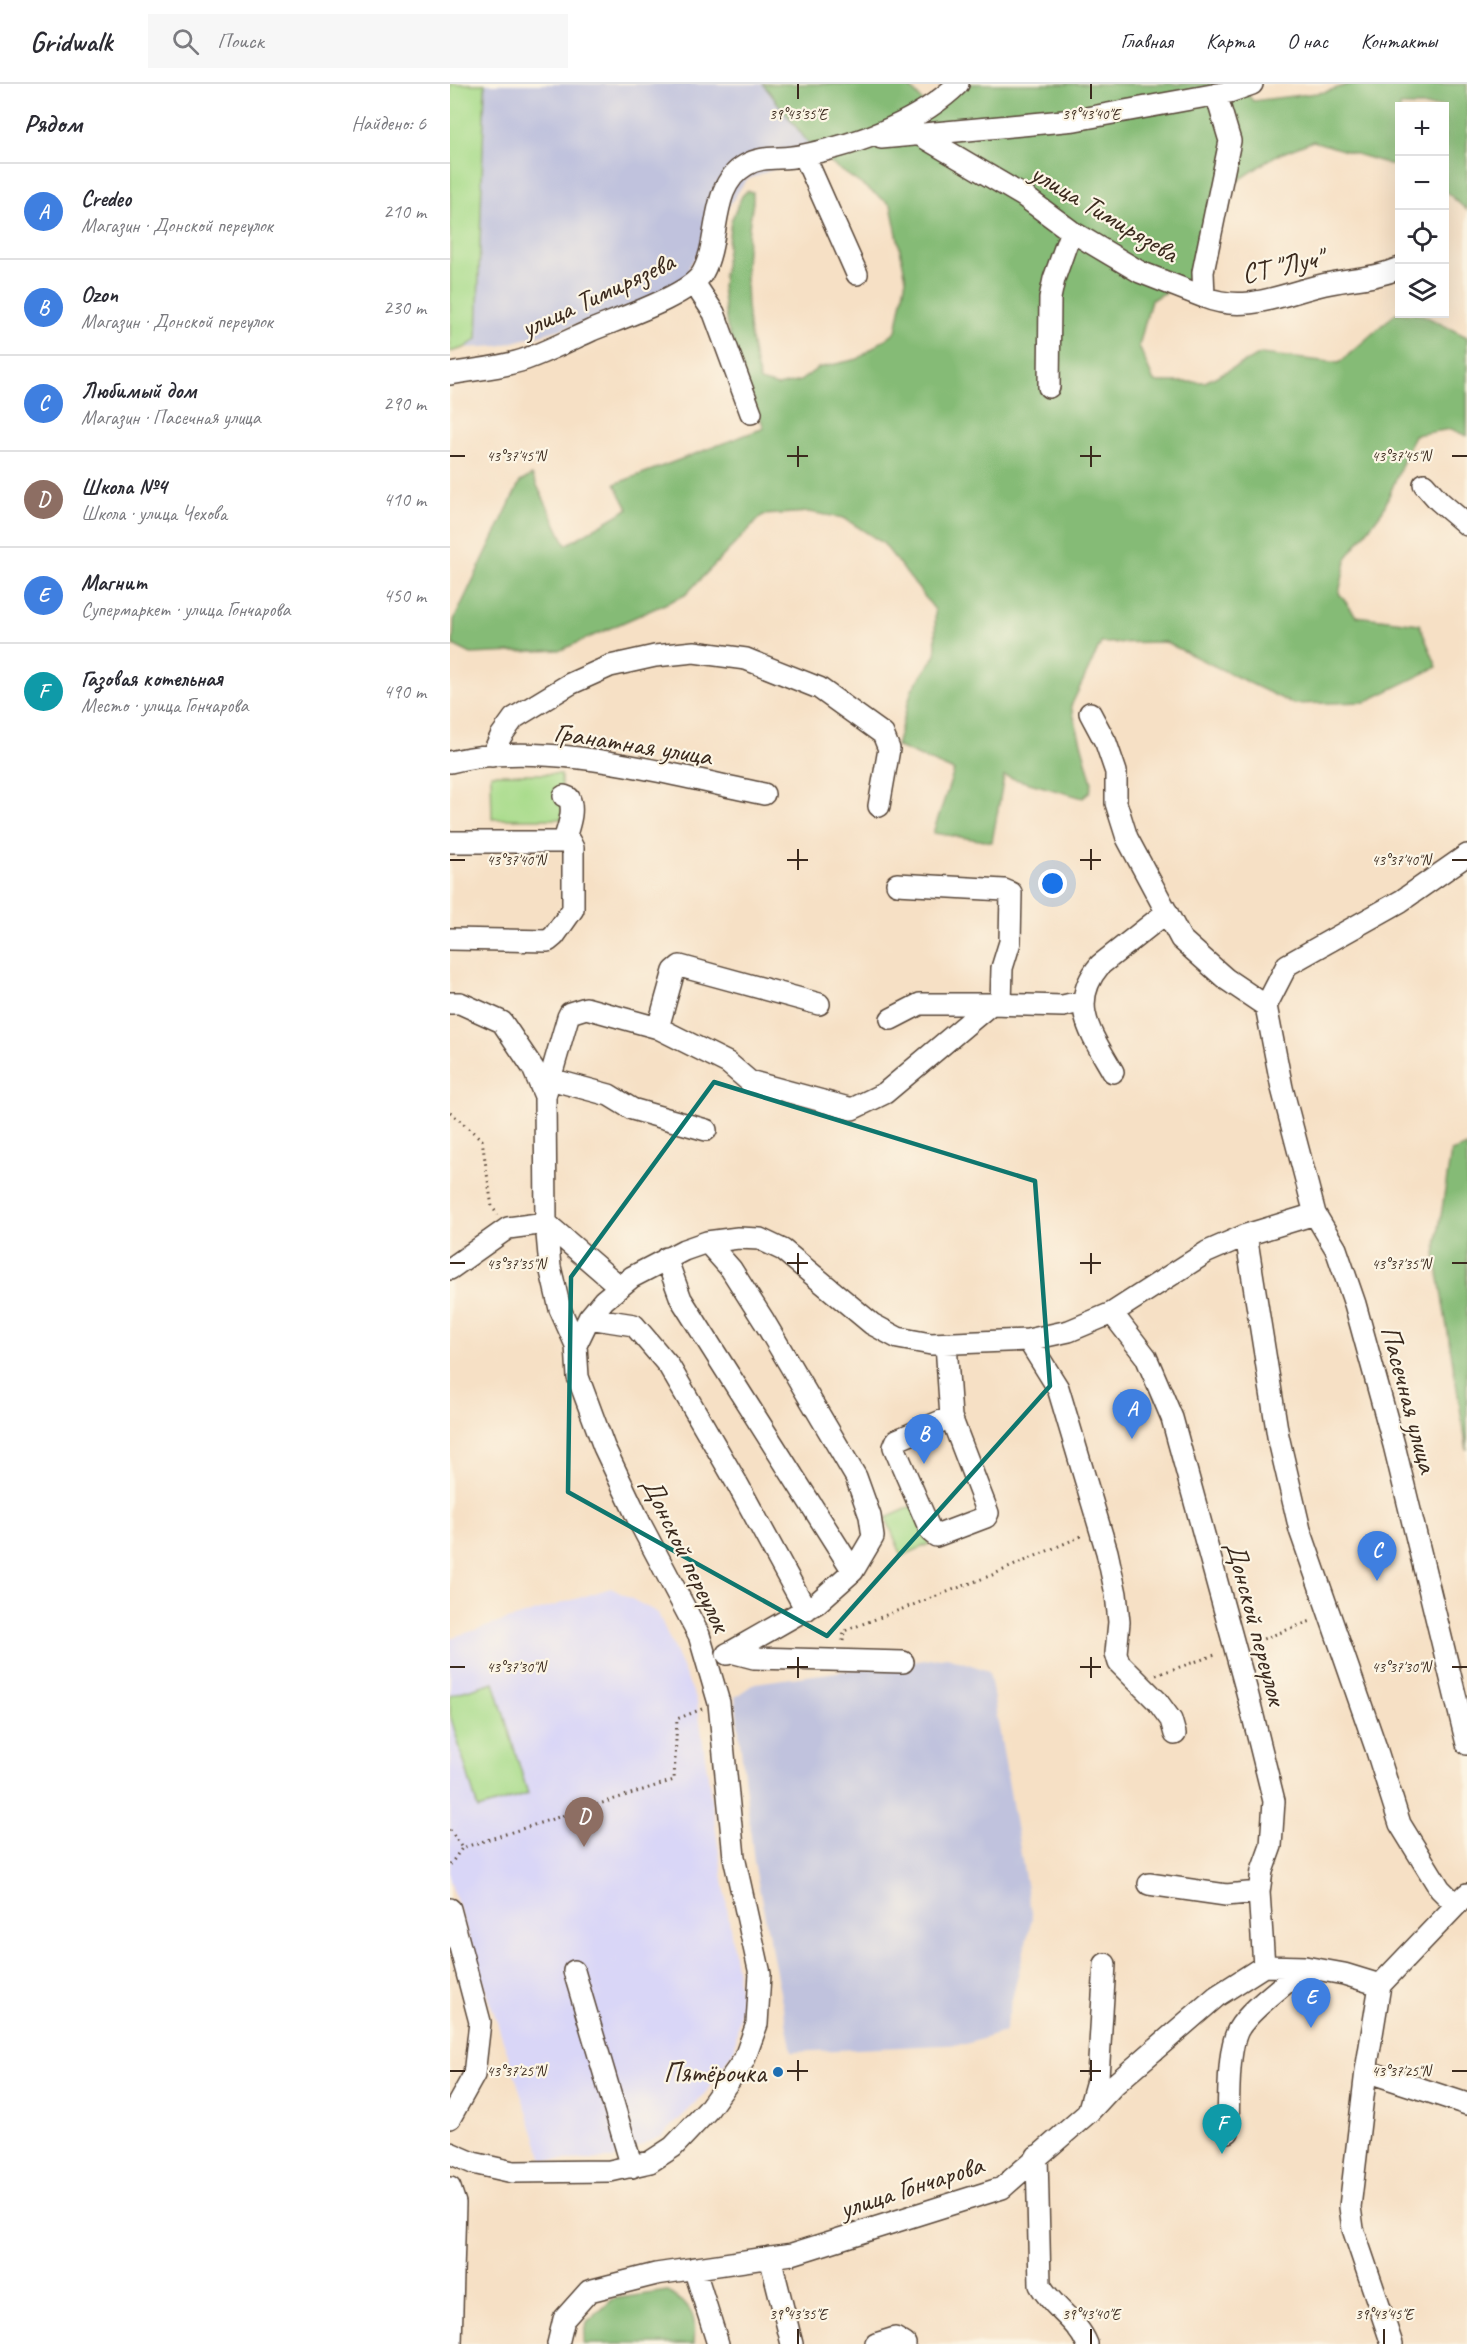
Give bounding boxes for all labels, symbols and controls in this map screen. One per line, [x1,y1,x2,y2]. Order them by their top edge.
search box [148,14,568,68]
text: Gridwalk [30,24,112,59]
icon: search [169,25,202,58]
text: Поиск [217,27,264,55]
text: Главная [1120,28,1173,54]
text: Карта [1206,28,1254,54]
text: О нас [1287,28,1328,54]
text: Контакты [1361,28,1437,54]
map controls [1395,102,1449,318]
button: + [1395,102,1449,156]
text: 39°43'35"E [769,105,829,124]
text: 39°43'40"E [1062,105,1122,124]
text: Рядом [24,107,82,140]
text: Найдено: 6 [351,111,426,136]
street label: улица Тимирязева [1023,154,1186,271]
button: − [1395,156,1449,210]
text: Credeo [81,185,131,213]
text: A [38,199,49,224]
text: 210 m [383,199,426,224]
button: locate [1395,210,1449,264]
text: Магазин · Донской переулок [81,213,273,238]
street label: СТ "Луч" [1238,239,1331,291]
street label: улица Тимирязева [513,243,681,346]
button: layers [1395,264,1449,318]
text: Ozon [81,281,118,309]
text: B [38,295,49,320]
text: 230 m [383,295,426,320]
text: Магазин · Донской переулок [81,309,273,334]
text: Любимый дом [81,377,196,405]
text: C [39,391,48,416]
text: 290 m [383,391,426,416]
text: Магазин · Пасечная улица [81,405,260,430]
text: 43°37'45"N [486,447,549,466]
text: 43°37'45"N [1371,447,1434,466]
text: Школа №4 [81,473,167,501]
text: D [38,487,49,512]
text: 410 m [383,487,426,512]
text: Школа · улица Чехова [81,501,227,526]
text: Магнит [81,569,147,597]
text: E [38,583,49,608]
text: 450 m [383,583,426,608]
text: Супермаркет · улица Гончарова [81,597,290,622]
text: Газовая котельная [81,665,223,693]
text: F [39,679,48,704]
text: 490 m [383,679,426,704]
text: Место · улица Гончарова [81,693,248,718]
street label: Гранатная улица [551,714,716,774]
text: 43°37'40"N [486,851,549,870]
text: 43°37'40"N [1371,851,1434,870]
your location [1038,869,1067,898]
text: 43°37'35"N [486,1255,549,1274]
text: 43°37'35"N [1371,1255,1434,1274]
street label: Пасечная улица [1373,1322,1446,1478]
pin: A [1112,1390,1152,1439]
pin: B [904,1414,944,1464]
street label: Донской переулок [634,1471,740,1640]
pin: C [1358,1532,1396,1581]
street label: Донской переулок [1218,1538,1296,1711]
text: 43°37'30"N [486,1658,549,1677]
text: 43°37'30"N [1371,1658,1434,1677]
pin: D [564,1798,604,1847]
pin: E [1292,1978,1330,2028]
place label: Пятёрочка [663,2055,768,2090]
text: 43°37'25"N [486,2062,549,2081]
text: 43°37'25"N [1371,2062,1434,2081]
marker: Пятёрочка [771,2065,785,2079]
pin: F [1202,2104,1242,2154]
street label: улица Гончарова [833,2146,989,2227]
text: 39°43'35"E [769,2305,829,2324]
text: 39°43'40"E [1062,2305,1122,2324]
text: 39°43'45"E [1355,2305,1415,2324]

